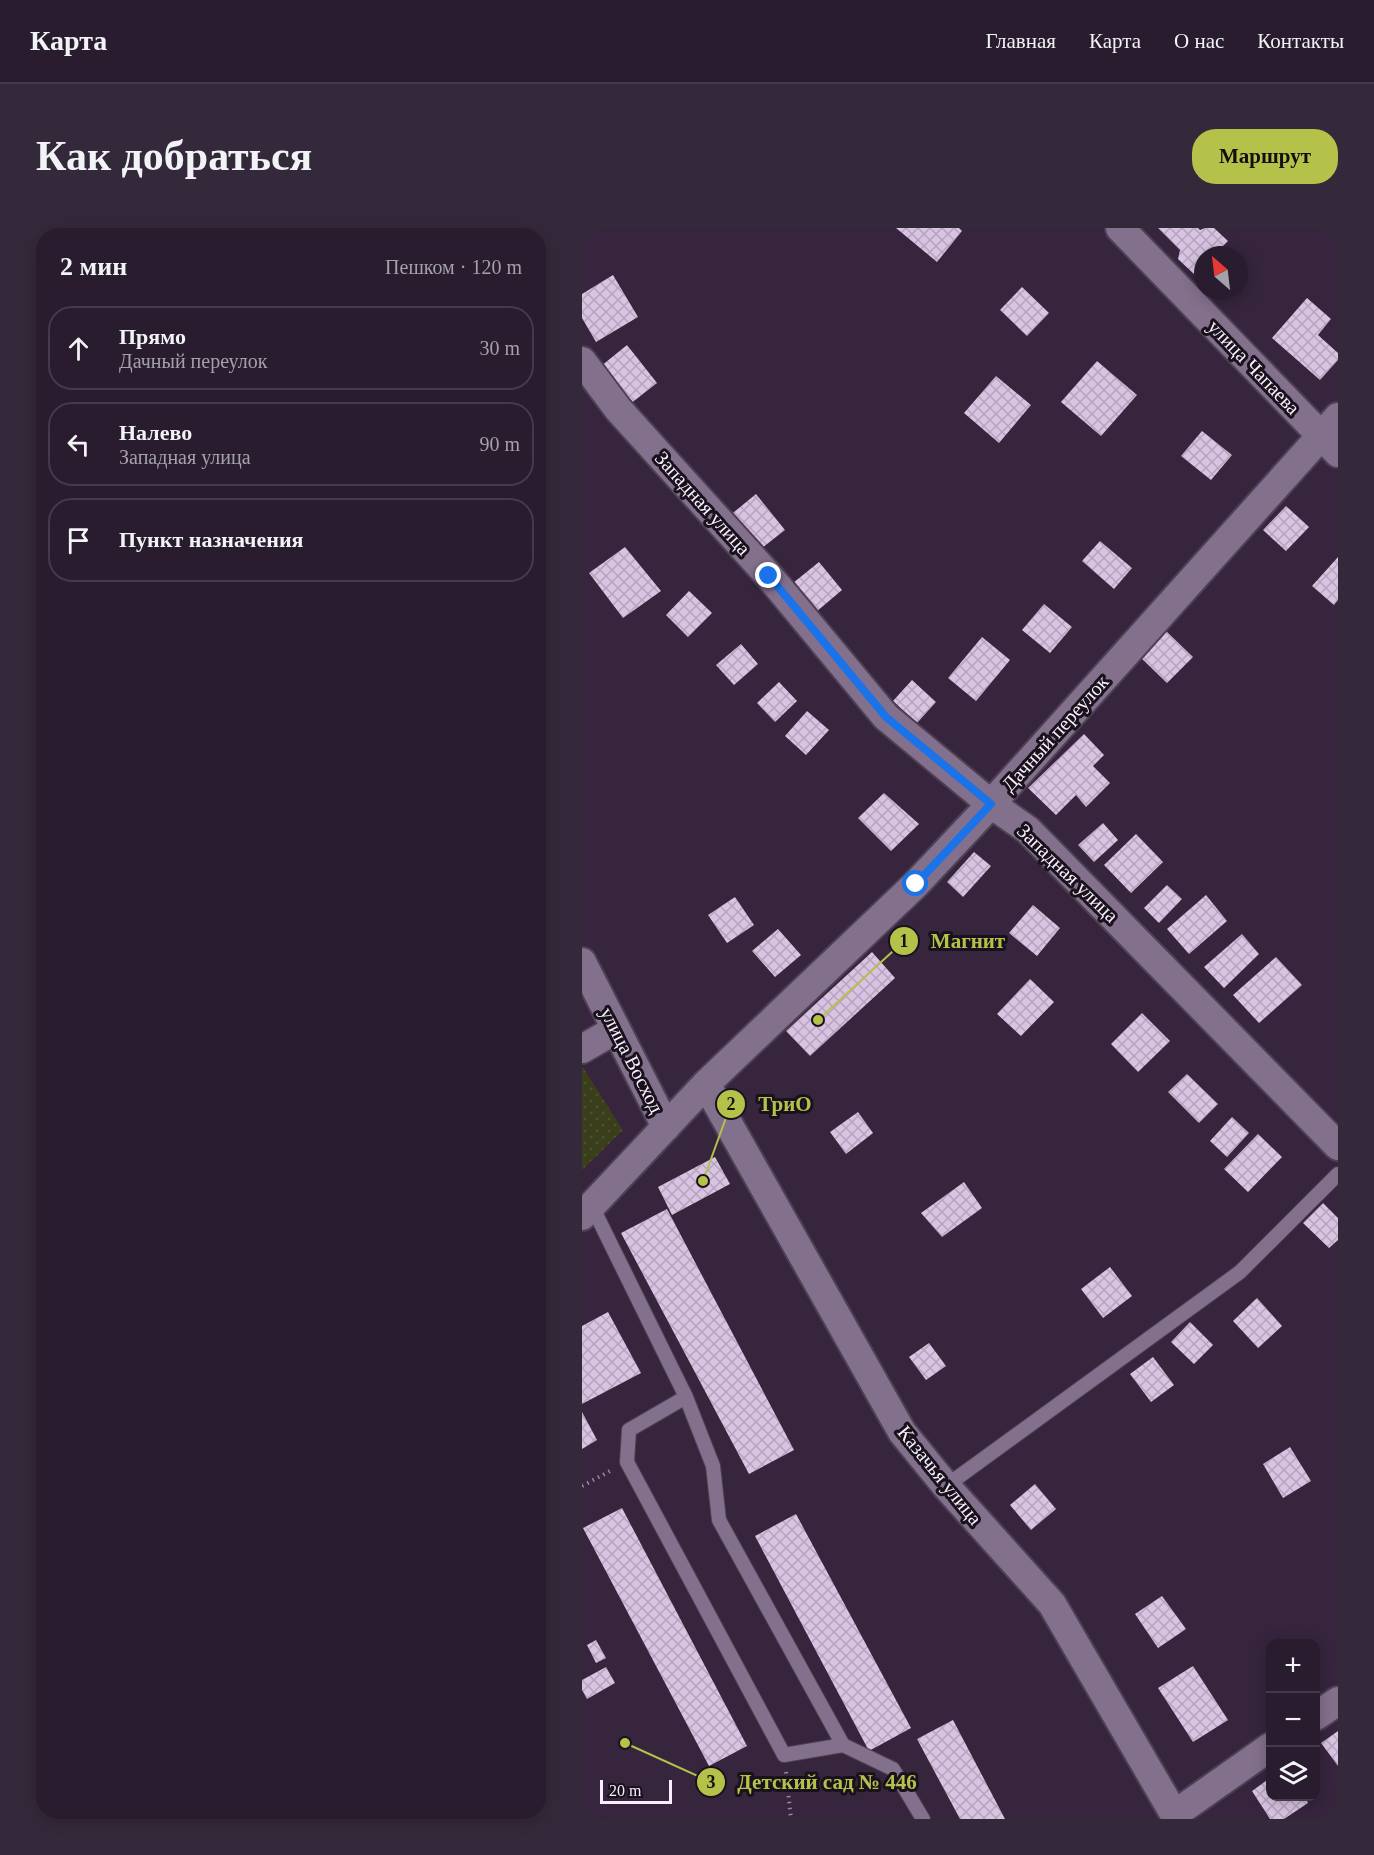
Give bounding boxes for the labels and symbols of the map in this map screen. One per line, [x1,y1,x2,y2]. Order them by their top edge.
north arrow [1194,246,1248,300]
street label: улица Чапаева [1203,315,1305,419]
street label: Западная улица [650,447,755,560]
route end [755,562,781,588]
street label: Дачный переулок [997,670,1114,796]
street label: Западная улица [1012,819,1123,927]
route start [902,870,928,896]
callout: Магнит [889,922,1017,961]
text: Магнит [931,929,1006,953]
text: 1 [900,931,909,951]
street label: улица Восход [595,1003,668,1117]
callout: ТриО [716,1084,823,1123]
text: ТриО [758,1092,812,1116]
text: 2 [727,1094,736,1114]
street label: Казачья улица [893,1421,987,1530]
callout: Детский сад № 446 [696,1762,929,1801]
text: Детский сад № 446 [737,1770,917,1794]
text: 3 [707,1772,716,1792]
scale bar [600,1777,672,1804]

